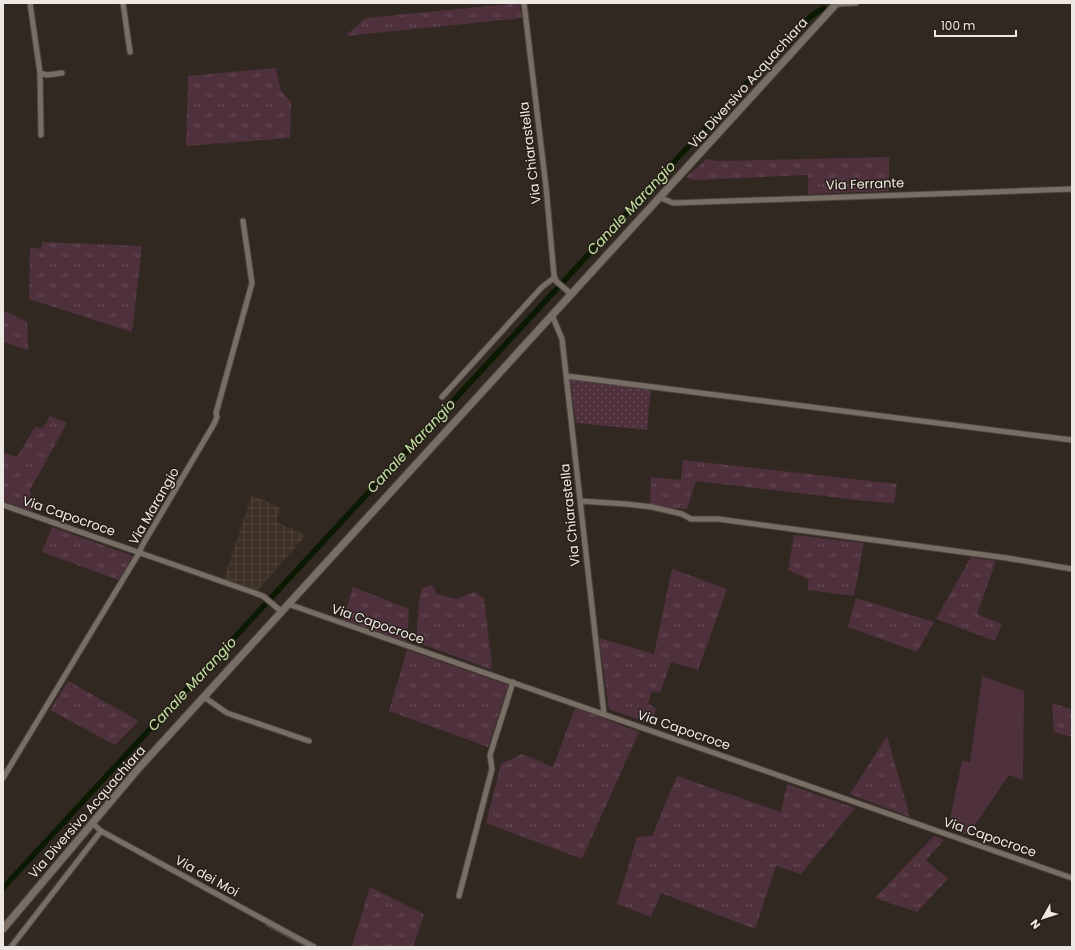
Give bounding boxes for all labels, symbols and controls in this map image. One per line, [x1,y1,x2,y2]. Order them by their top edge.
scale bar [935,12,1016,38]
street label: Via Diversivo Acquachiara [684,13,812,153]
text: 100 m [941,17,975,34]
street label: Via Chiarastella [514,101,546,205]
water label: Canale Marangio [582,157,680,259]
street label: Via Ferrante [825,173,905,195]
water label: Canale Marangio [362,395,460,497]
street label: Via Chiarastella [555,463,585,567]
street label: Via Marangio [124,464,184,548]
street label: Via Capocroce [20,491,118,541]
street label: Via Capocroce [329,599,427,649]
water label: Canale Marangio [143,633,241,735]
street label: Via Capocroce [635,705,733,755]
street label: Via Diversivo Acquachiara [24,742,150,882]
street label: Via Capocroce [941,812,1039,862]
street label: Via dei Moi [172,851,242,901]
north arrow [1023,898,1063,938]
text: N [1026,916,1044,933]

